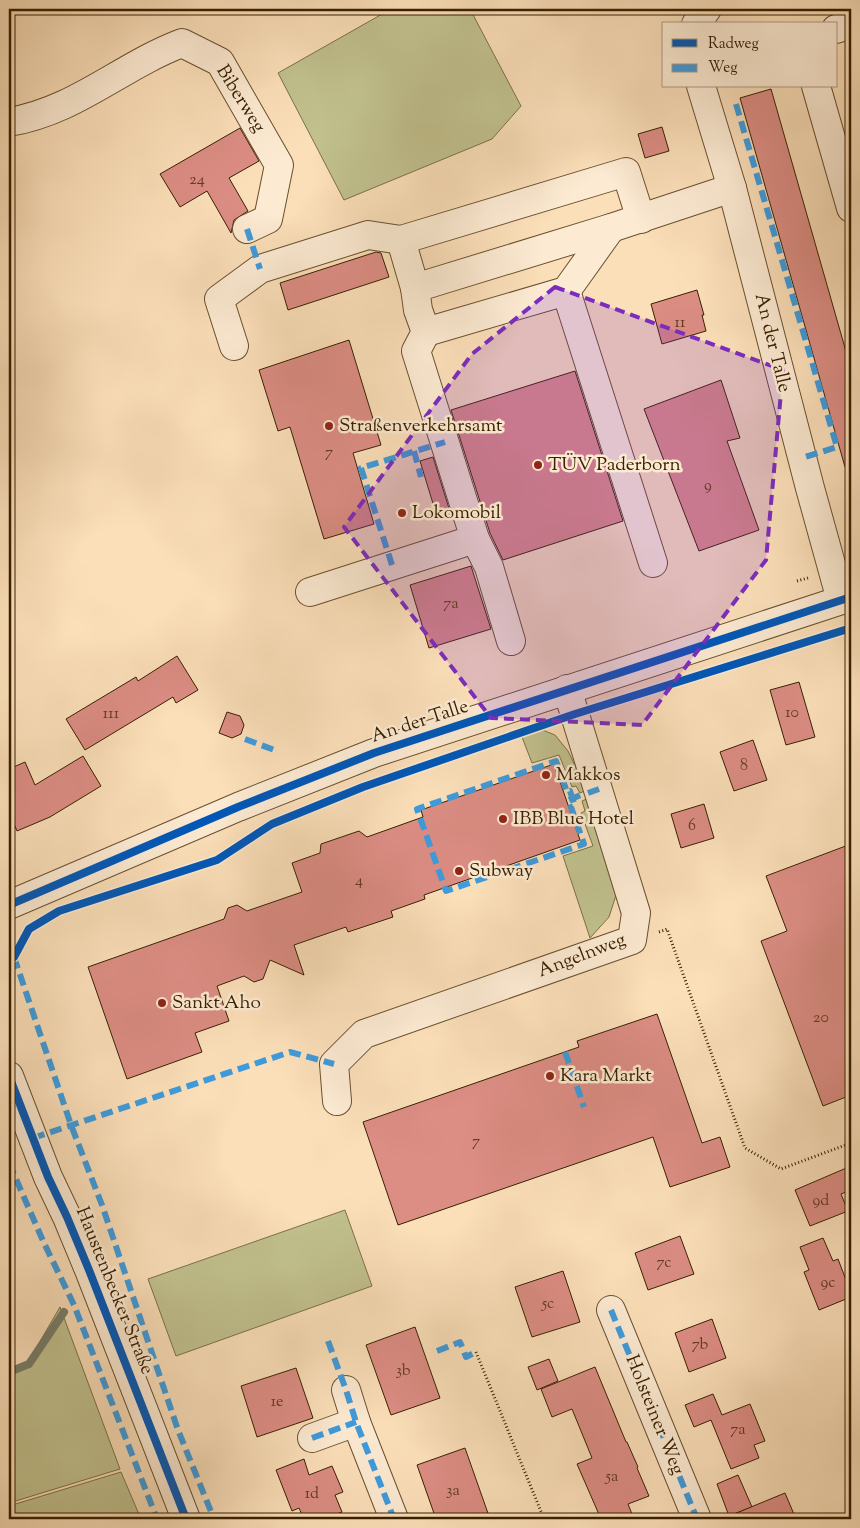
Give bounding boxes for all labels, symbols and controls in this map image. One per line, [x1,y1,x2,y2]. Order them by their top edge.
legend [662,22,838,88]
text: Radweg [708,34,759,55]
text: Weg [708,58,738,79]
street label: Biberweg [209,60,271,138]
house number: 24 [189,169,205,192]
street label: An der Talle [747,291,797,395]
house number: 11 [675,312,686,335]
place label: Straßenverkehrsamt [339,413,503,440]
marker: Straßenverkehrsamt [323,420,335,432]
house number: 7 [325,442,333,465]
place label: TÜV Paderborn [548,452,681,479]
marker: TÜV Paderborn [532,459,544,471]
house number: 9 [704,475,712,498]
place label: Lokomobil [412,500,501,527]
marker: Lokomobil [396,507,408,519]
house number: 7a [443,593,459,616]
street label: An der Talle [368,694,472,750]
house number: 10 [785,702,799,725]
house number: 111 [103,703,120,726]
house number: 8 [740,755,748,778]
place label: Makkos [556,762,620,789]
marker: Makkos [540,769,552,781]
place label: IBB Blue Hotel [513,806,634,833]
marker: IBB Blue Hotel [497,813,509,825]
house number: 6 [688,815,696,838]
place label: Subway [469,858,534,885]
marker: Subway [453,865,465,877]
house number: 4 [355,870,363,893]
street label: Angelnweg [534,927,630,985]
place label: Sankt Aho [172,990,261,1017]
marker: Sankt Aho [156,997,168,1009]
house number: 20 [813,1007,829,1030]
place label: Kara Markt [560,1063,652,1090]
marker: Kara Markt [544,1070,556,1082]
house number: 7 [472,1131,480,1154]
house number: 9d [813,1190,829,1213]
street label: Haustenbecker Straße [68,1203,160,1379]
house number: 7c [657,1252,671,1275]
house number: 9c [820,1272,836,1295]
house number: 5c [541,1293,554,1316]
house number: 7b [692,1334,709,1357]
street label: Holsteiner Weg [618,1351,690,1479]
house number: 3b [395,1360,411,1383]
house number: 1e [271,1391,283,1414]
house number: 7a [730,1419,746,1442]
house number: 5a [605,1466,619,1489]
house number: 3a [446,1480,461,1503]
house number: 1d [305,1483,319,1506]

